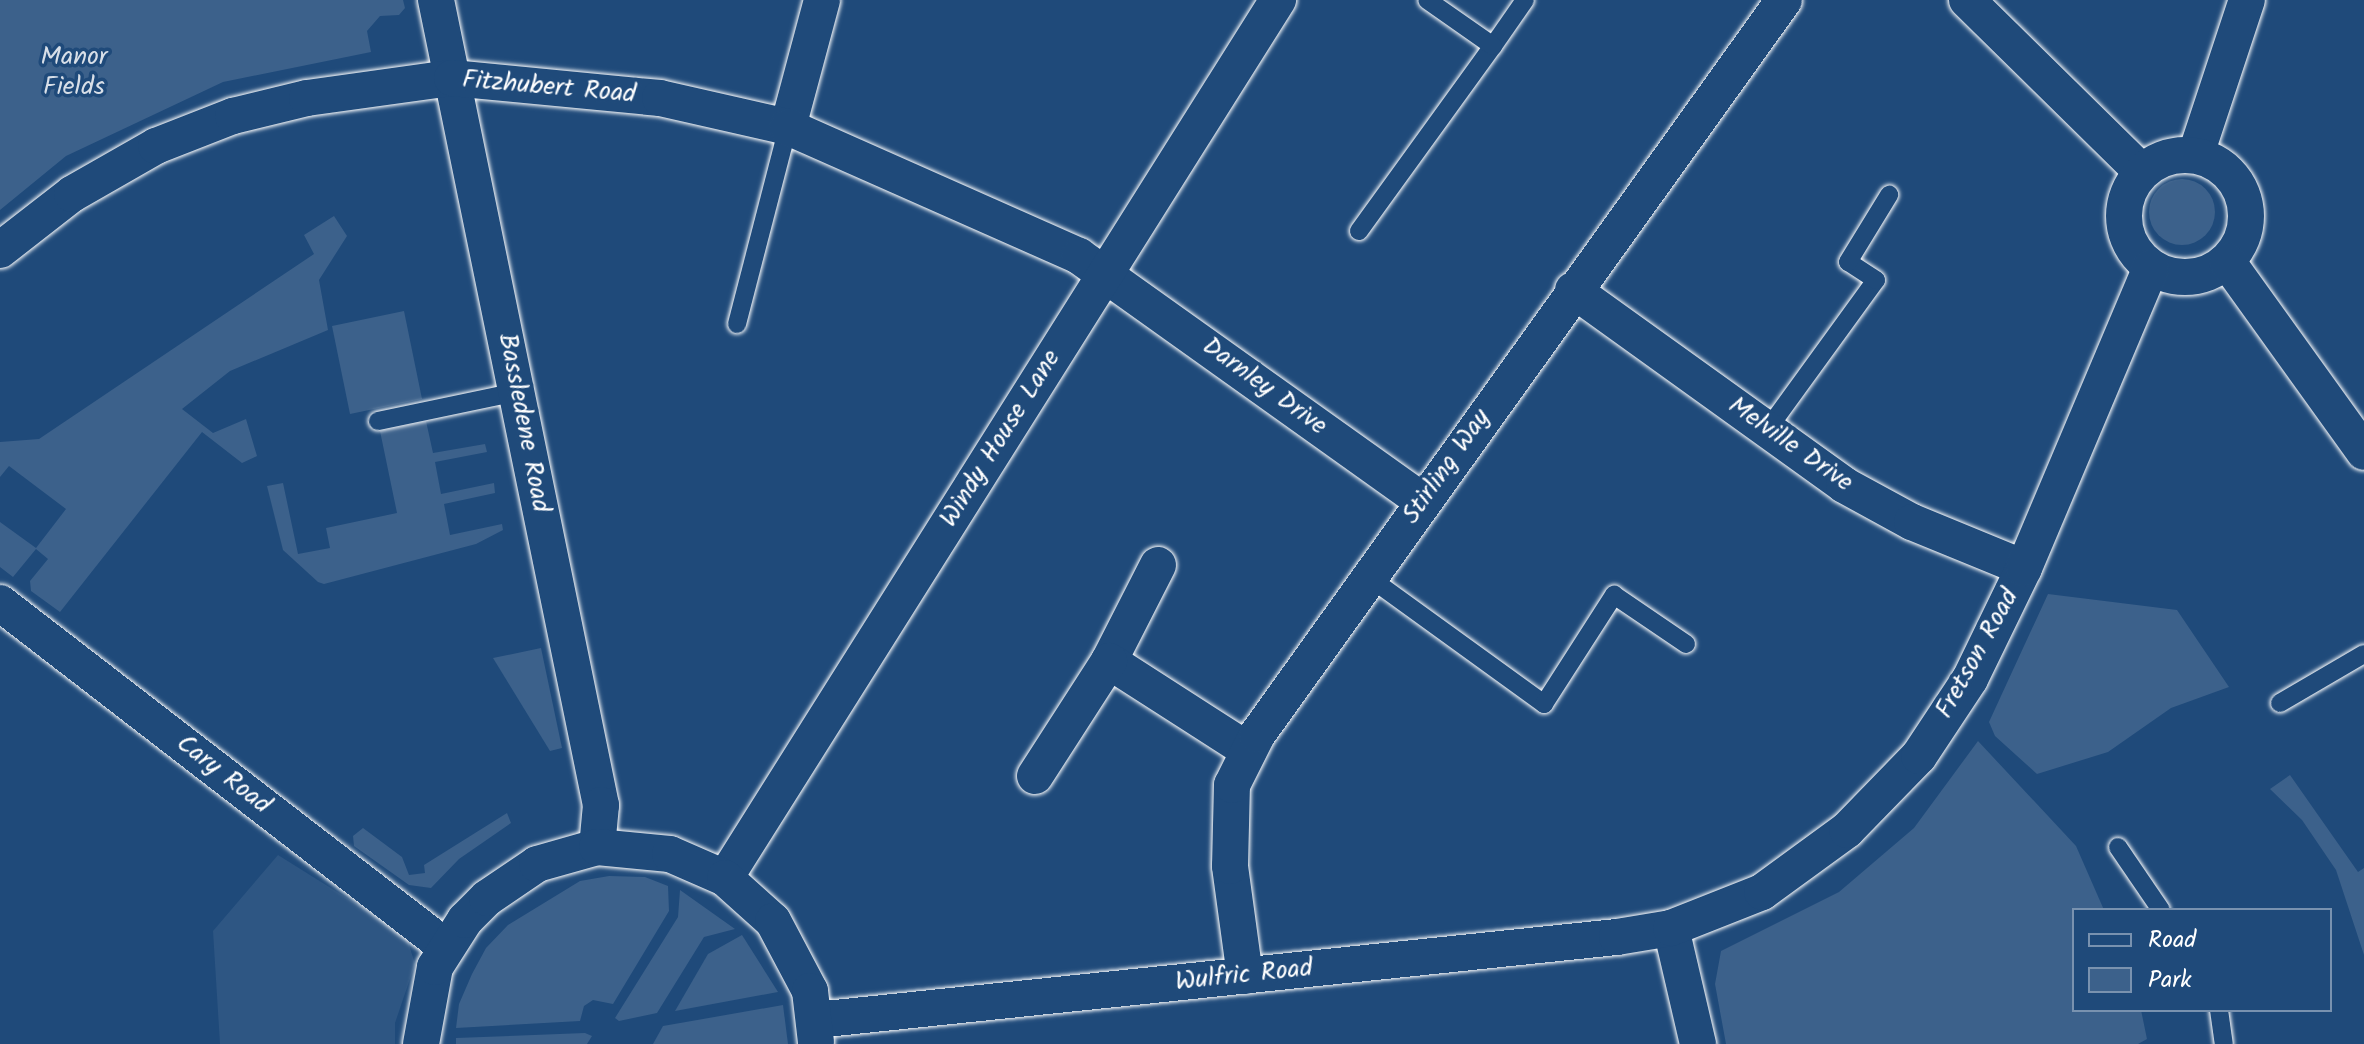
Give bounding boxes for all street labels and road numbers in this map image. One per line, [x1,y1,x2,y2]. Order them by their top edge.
street label: Fitzhubert Road [461,65,637,111]
street label: Bassledene Road [490,331,556,515]
street label: Darnley Drive [1196,331,1332,443]
street label: Windy House Lane [934,345,1068,533]
street label: Melville Drive [1722,391,1858,499]
street label: Stirling Way [1396,404,1498,530]
street label: Fretson Road [1930,584,2026,724]
street label: Cary Road [170,728,276,822]
street label: Wulfric Road [1174,953,1314,999]

